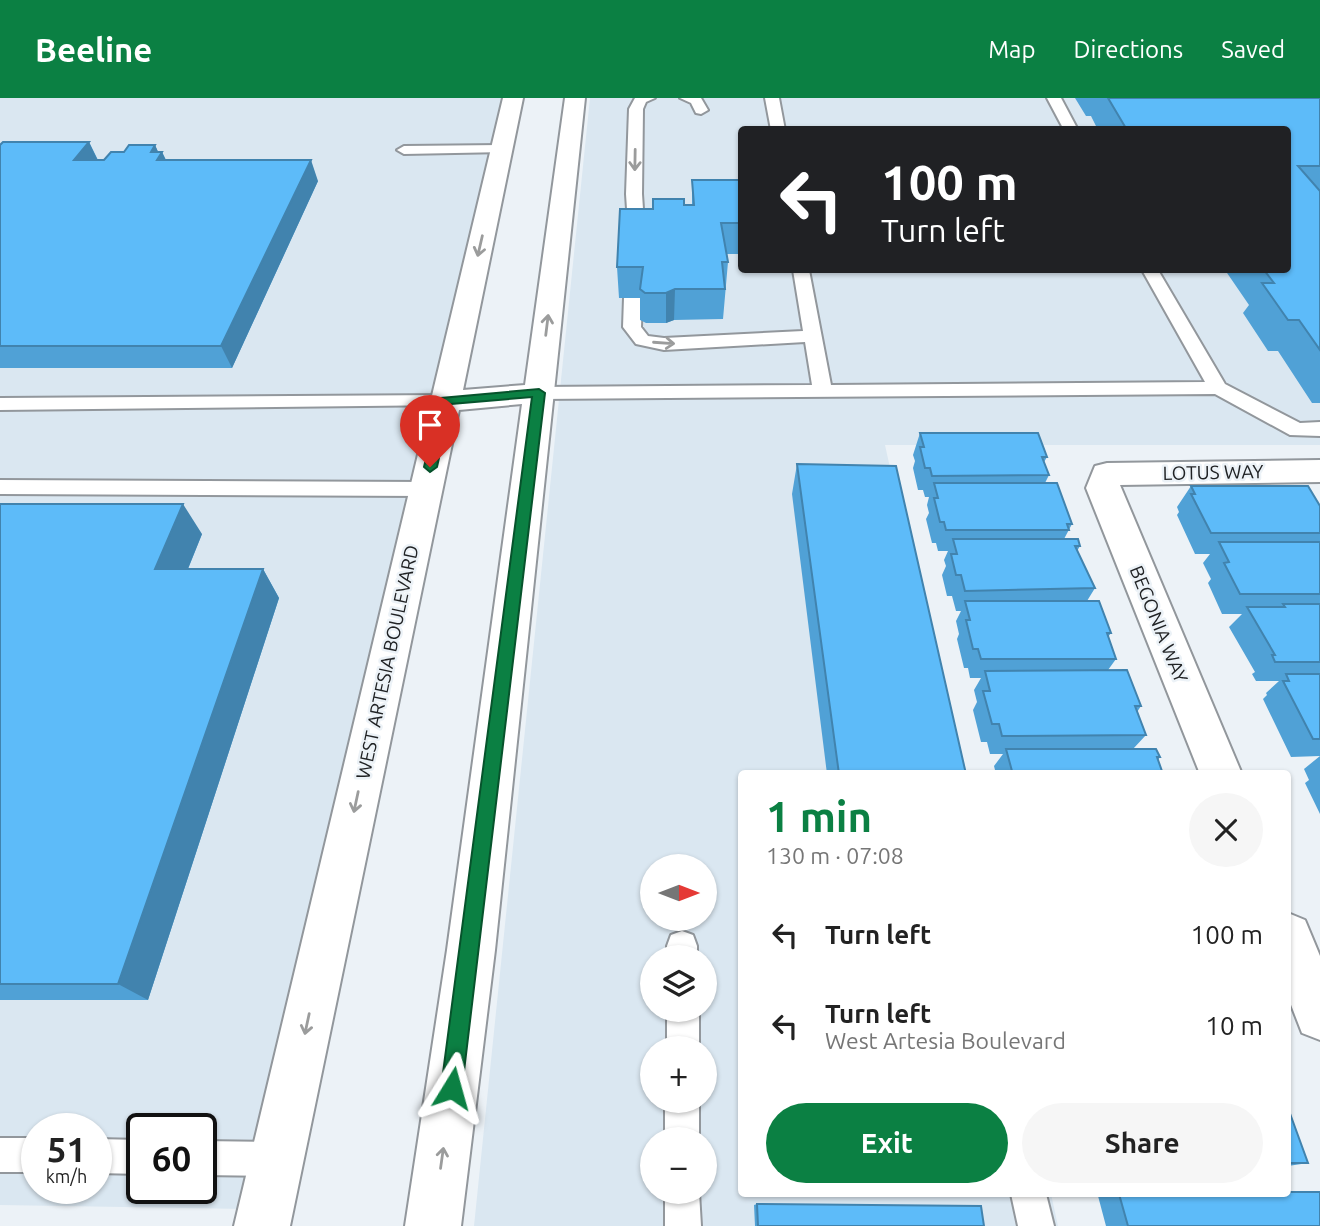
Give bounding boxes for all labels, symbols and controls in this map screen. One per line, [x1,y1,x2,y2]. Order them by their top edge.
text: Beeline [35,31,152,68]
text: Map [988,36,1035,63]
text: Directions [1073,36,1183,63]
text: Saved [1221,36,1285,63]
one-way arrow [628,148,642,171]
icon: left [766,154,857,245]
text: 100 m [881,154,1018,209]
text: Turn left [881,212,1005,248]
one-way arrow [472,234,486,257]
one-way arrow [541,314,554,337]
one-way arrow [652,336,675,349]
pin [400,395,460,467]
icon: arrive [411,406,449,444]
street label: LOTUS WAY [1162,460,1264,484]
street label: WEST ARTESIA BOULEVARD [351,543,423,781]
street label: BEGONIA WAY [1126,562,1192,686]
one-way arrow [349,790,363,813]
text: 1 min [766,793,872,840]
button: close [1189,793,1263,867]
text: 130 m · 07:08 [766,843,904,868]
north arrow [640,854,718,931]
map controls [640,854,717,1204]
icon: left [766,916,804,954]
text: Turn left [825,920,931,949]
text: 100 m [1191,920,1263,949]
button: layers [640,945,717,1022]
text: Turn left [825,999,931,1028]
icon: left [766,1007,804,1045]
text: 10 m [1205,1011,1263,1040]
one-way arrow [300,1012,313,1035]
text: West Artesia Boulevard [825,1028,1066,1053]
button: + [640,1036,717,1113]
position arrow [415,1051,489,1125]
button: Exit [766,1103,1008,1183]
button: Share [1022,1103,1263,1183]
speed limit sign: 60 [126,1113,217,1204]
button: − [640,1127,717,1204]
text: 51 [47,1129,86,1169]
one-way arrow [436,1148,449,1170]
text: km/h [46,1166,87,1186]

